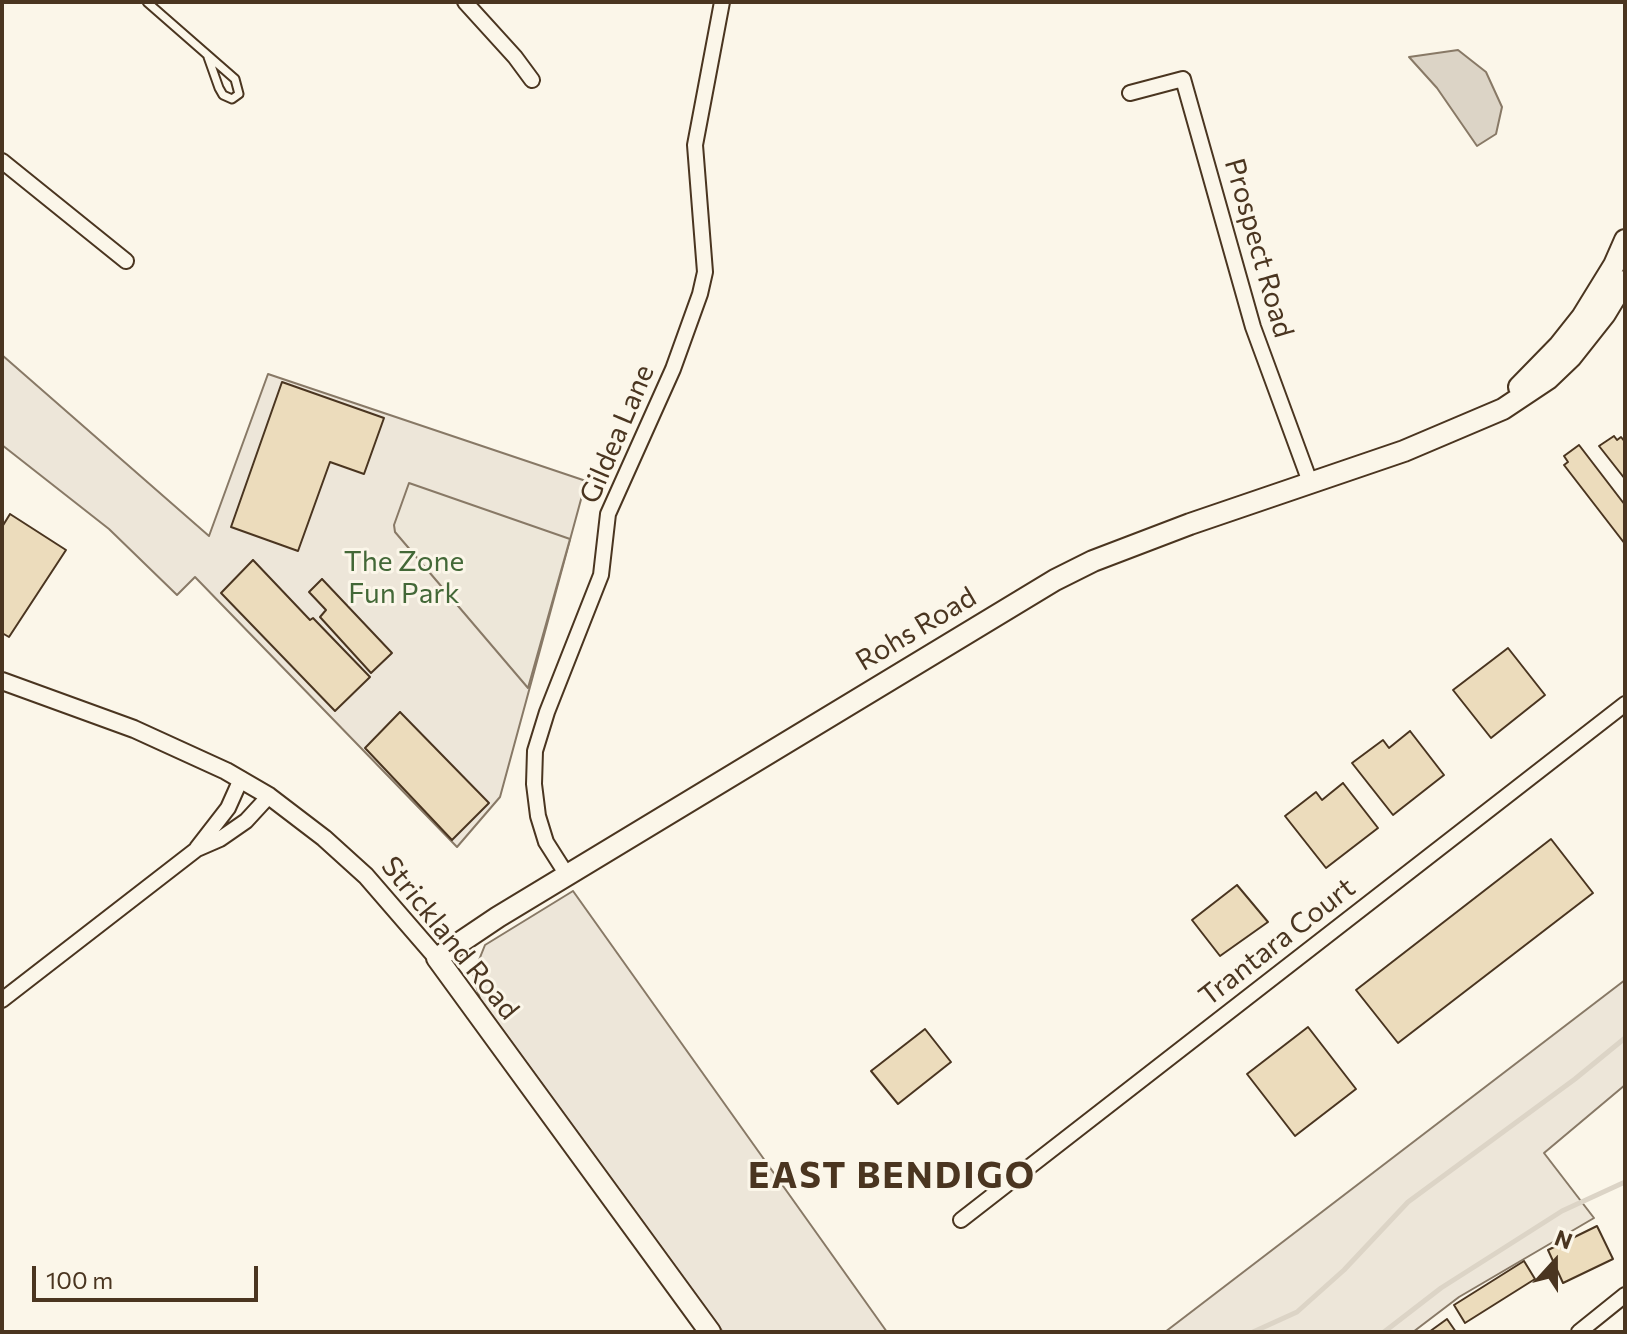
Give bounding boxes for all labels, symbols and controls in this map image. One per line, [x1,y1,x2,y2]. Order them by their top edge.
street label: Prospect Road [1217,155,1301,341]
street label: Gildea Lane [573,360,661,508]
park label: The Zone Fun Park [344,545,464,611]
street label: Rohs Road [850,580,982,678]
street label: Strickland Road [374,850,526,1026]
street label: Trantara Court [1192,871,1362,1013]
district label: EAST BENDIGO [748,1154,1036,1198]
north arrow [1515,1222,1595,1302]
text: N [1551,1224,1576,1255]
scale bar [36,1250,262,1300]
text: 100 m [46,1265,113,1294]

